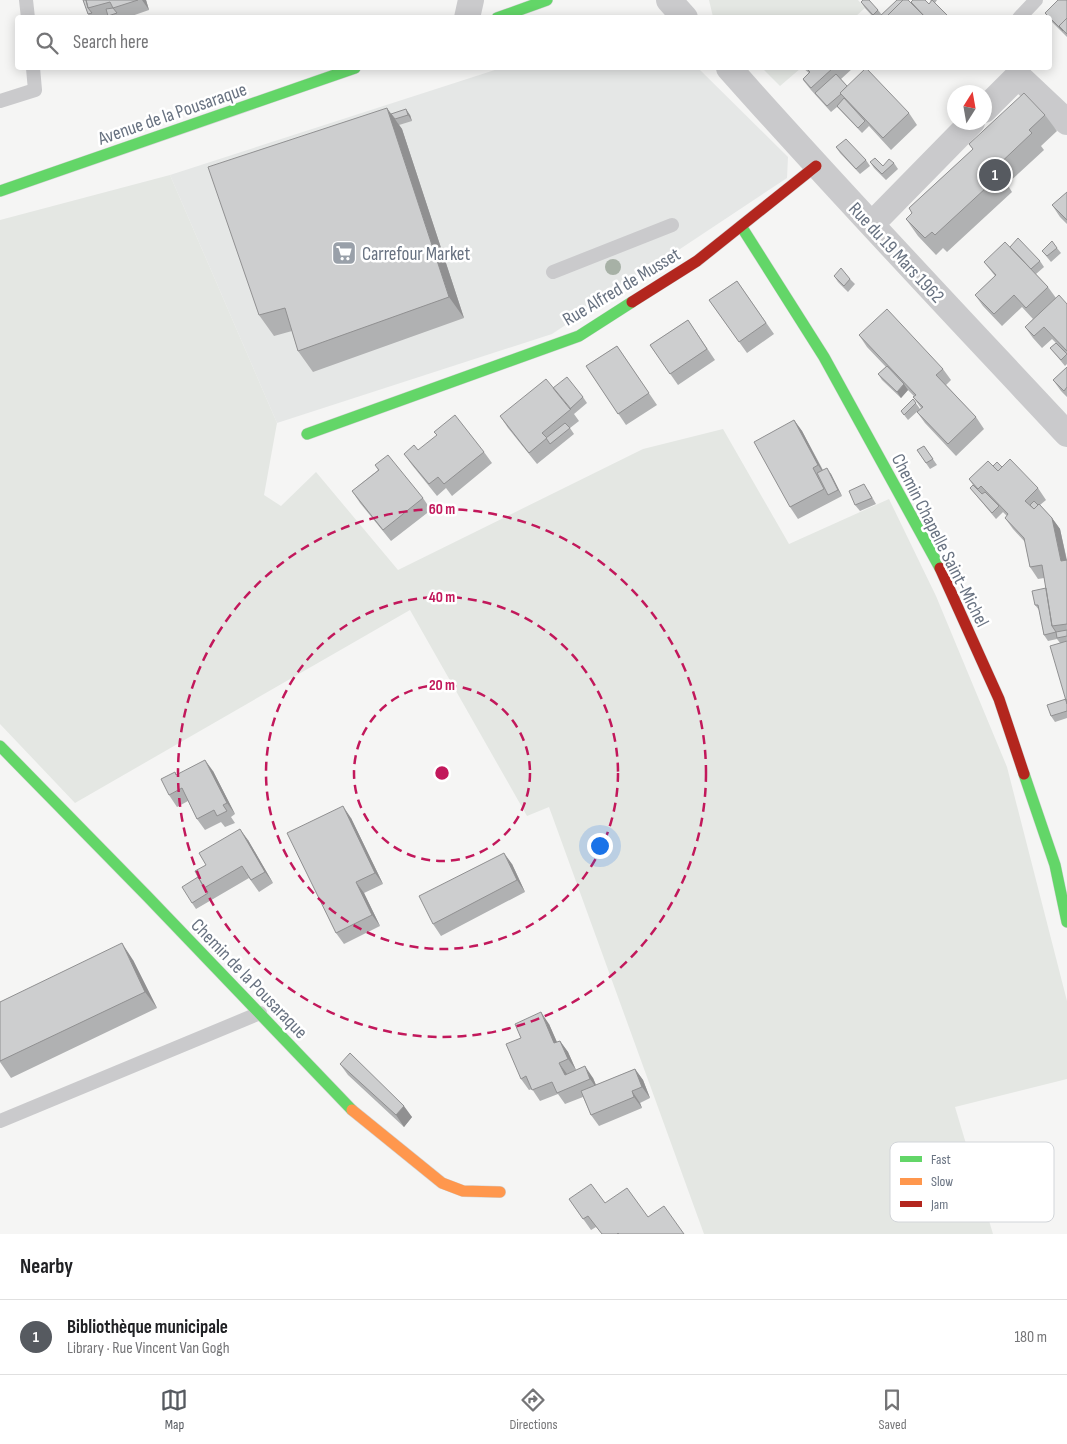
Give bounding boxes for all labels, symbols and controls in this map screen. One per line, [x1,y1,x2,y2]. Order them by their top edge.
search box [15,15,1052,70]
icon: search [33,29,61,57]
text: Search here [73,31,149,54]
street label: Avenue de la Pousaraque [94,78,250,151]
north arrow [947,85,992,130]
pin: 1 [979,156,1011,194]
street label: Rue du 19 Mars 1962 [843,198,948,308]
supermarket icon: Carrefour Market [331,240,357,266]
place label: Carrefour Market [362,243,470,266]
street label: Rue Alfred de Musset [559,243,685,331]
street label: Chemin Chapelle Saint-Michel [886,450,993,631]
text: 60 m [429,500,455,519]
text: 40 m [429,588,455,607]
text: 20 m [429,676,455,695]
centre of rings [433,764,451,782]
your location [587,833,613,859]
street label: Chemin de la Pousaraque [186,914,312,1044]
legend [890,1142,1054,1222]
text: Fast [931,1151,951,1168]
text: Slow [931,1173,953,1190]
text: Jam [930,1196,948,1213]
text: Nearby [20,1254,73,1279]
text: Bibliothèque municipale [67,1316,228,1339]
text: 1 [33,1328,39,1347]
text: 180 m [1014,1328,1047,1347]
text: Library · Rue Vincent Van Gogh [67,1339,230,1358]
tab: Map [160,1386,188,1433]
tab: Directions [509,1386,558,1433]
tab: Saved [878,1386,907,1433]

